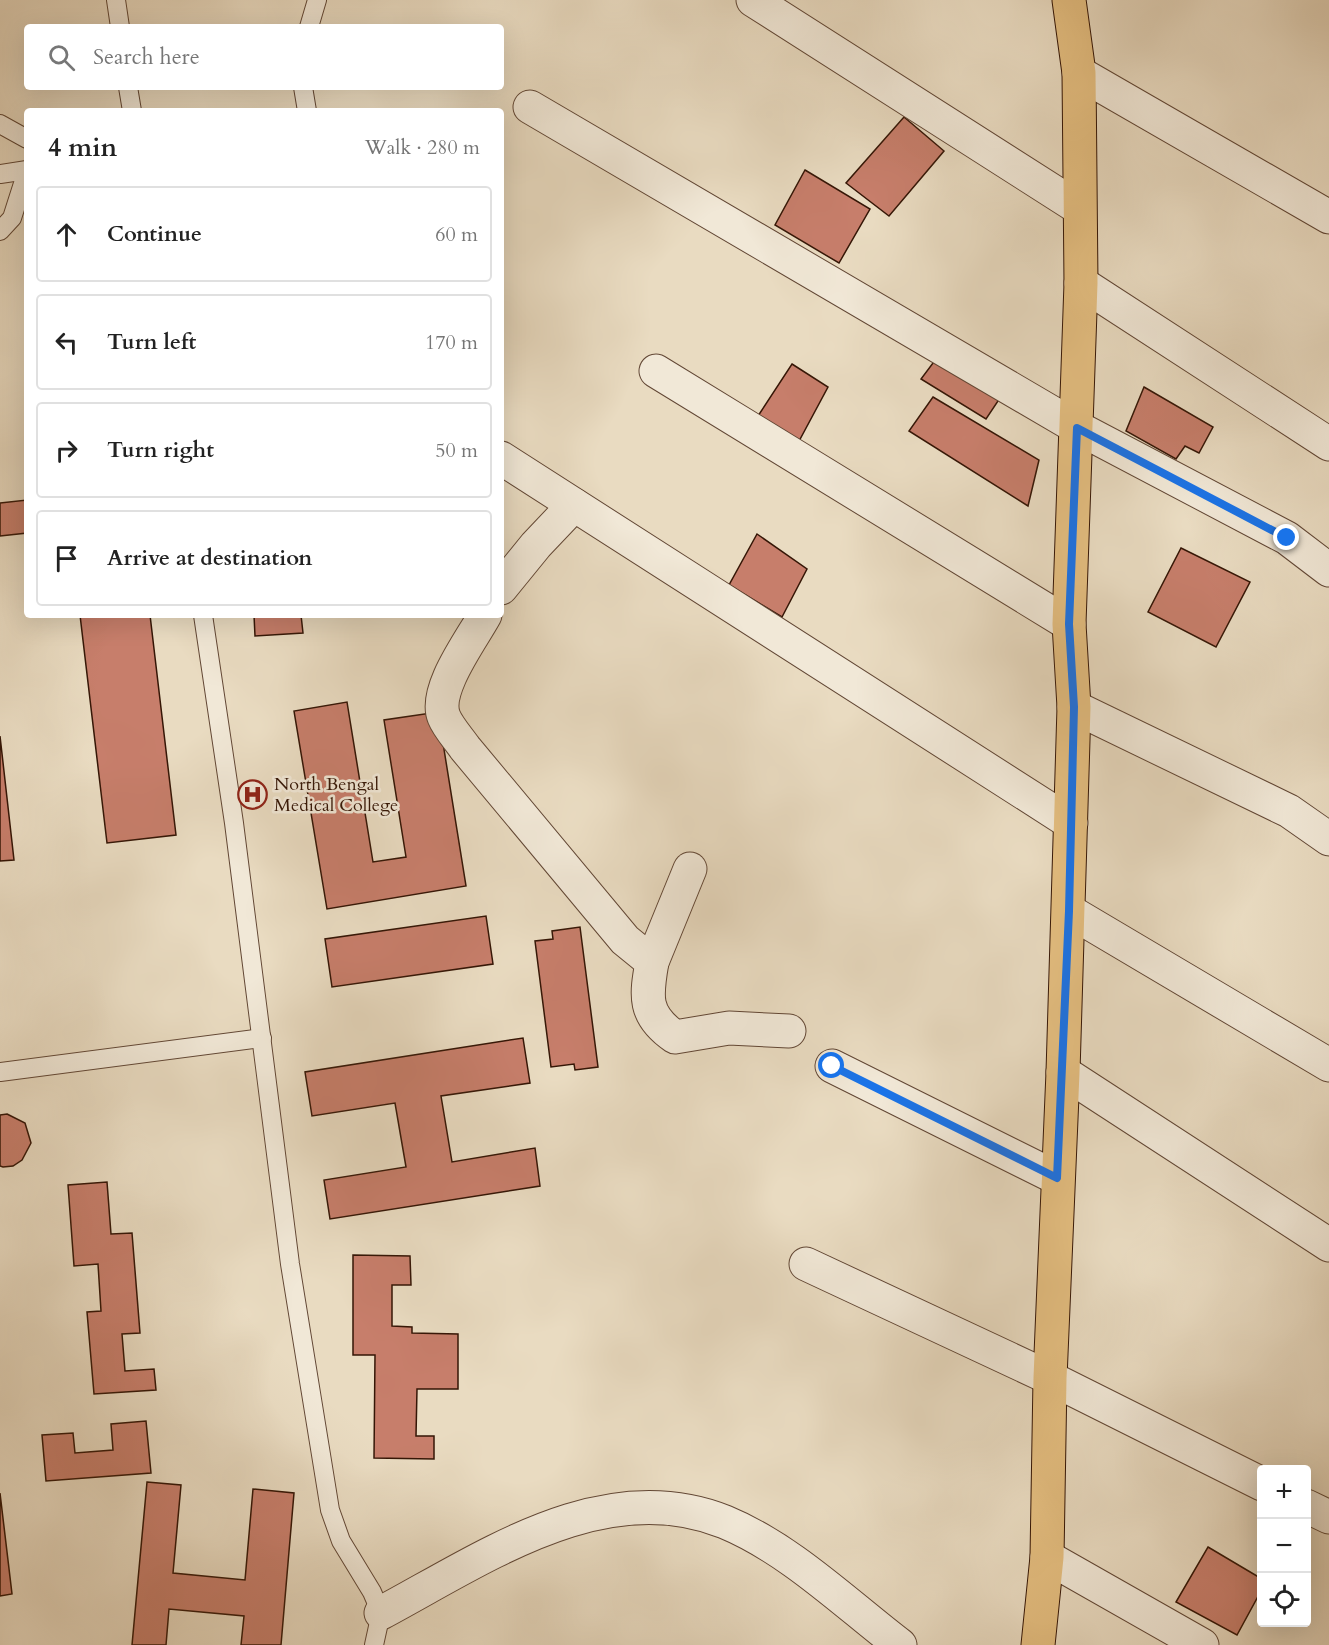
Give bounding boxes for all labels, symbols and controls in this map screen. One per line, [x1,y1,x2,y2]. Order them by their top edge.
search box [24,24,504,90]
icon: search [45,41,78,74]
text: Search here [93,42,200,72]
text: 4 min [48,130,117,165]
text: Walk · 280 m [365,134,480,161]
icon: ahead [50,218,83,251]
text: Continue [107,219,202,249]
text: 60 m [435,221,478,248]
icon: left [50,326,83,359]
text: Turn left [107,327,196,357]
text: 170 m [425,329,478,356]
icon: right [50,434,83,467]
text: Turn right [107,435,214,465]
text: 50 m [435,437,478,464]
route end [1273,524,1299,550]
icon: arrive [50,542,83,575]
text: Arrive at destination [107,543,312,573]
place label: North Bengal Medical College [274,772,398,818]
hospital icon: North Bengal Medical College [237,778,269,810]
route start [818,1052,844,1078]
map controls [1257,1465,1311,1627]
button: + [1257,1465,1311,1519]
button: − [1257,1519,1311,1573]
button: locate [1257,1573,1311,1627]

